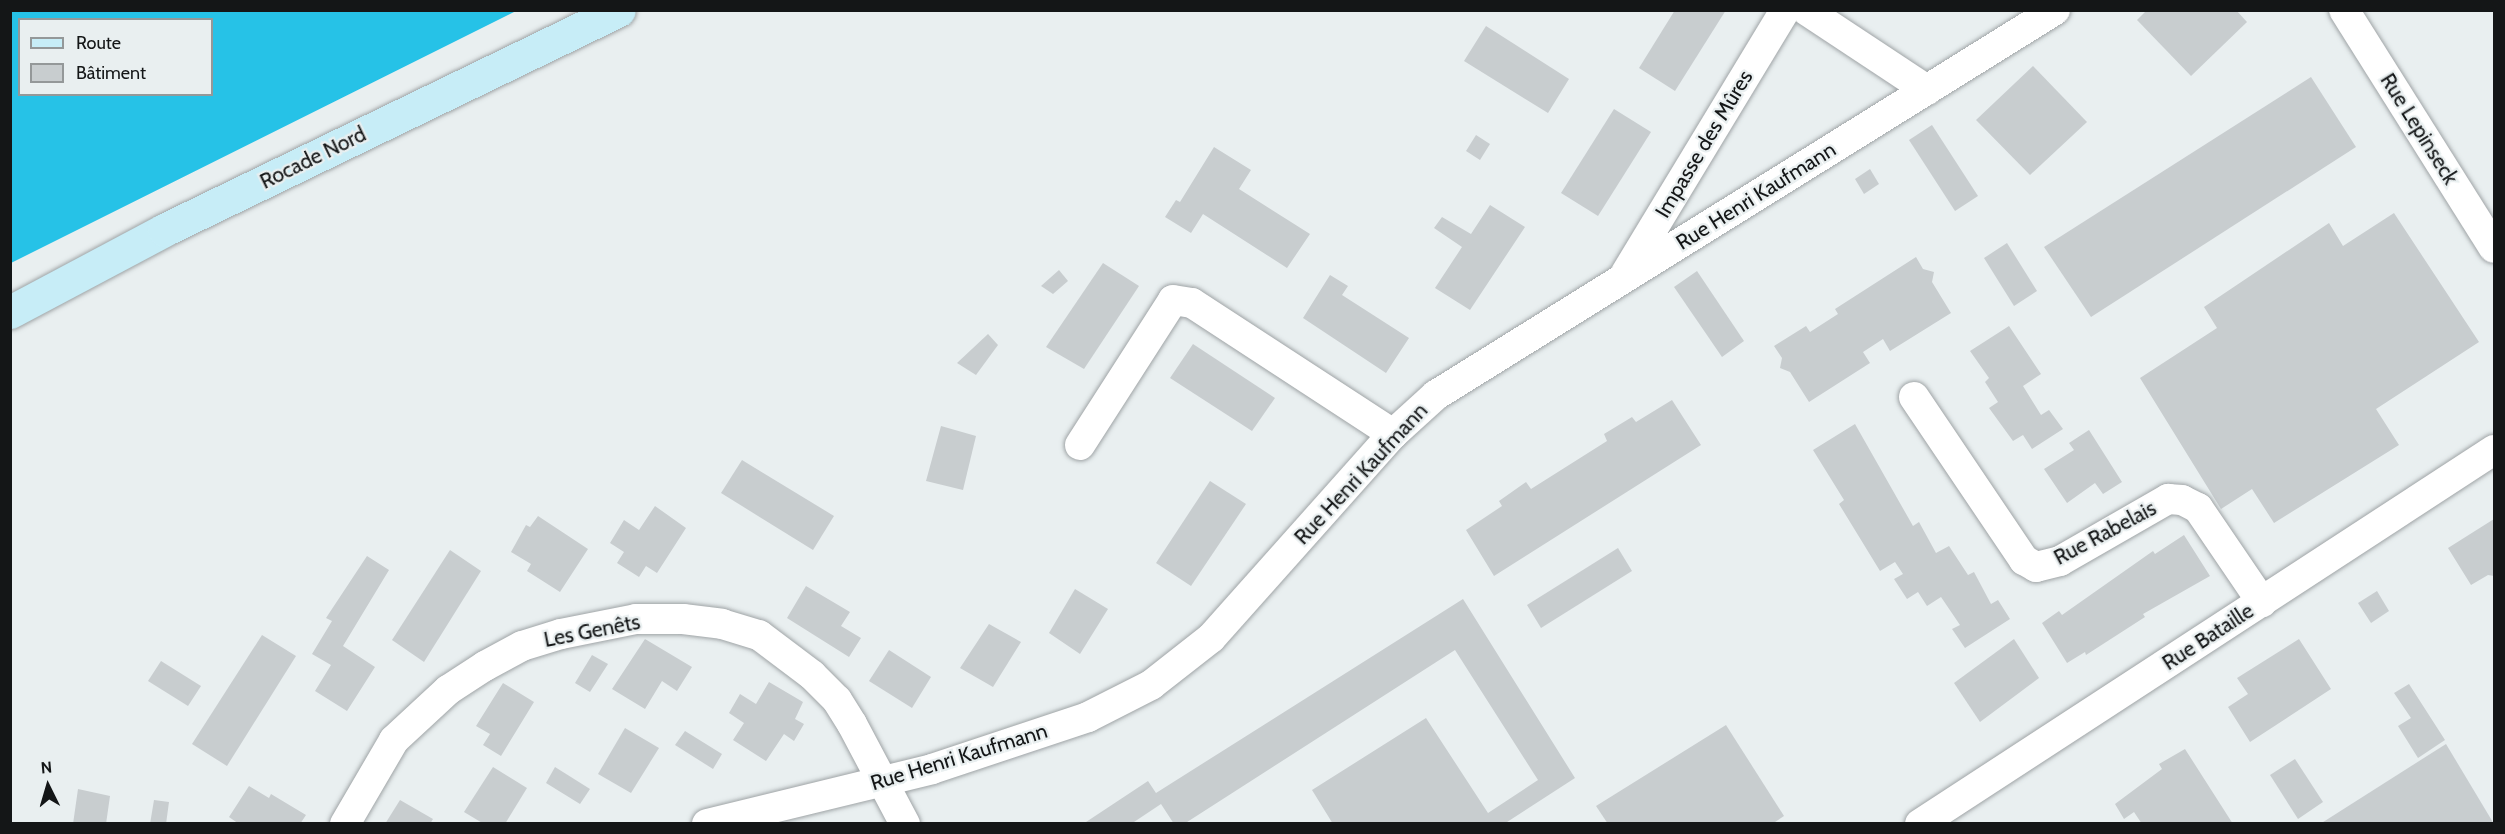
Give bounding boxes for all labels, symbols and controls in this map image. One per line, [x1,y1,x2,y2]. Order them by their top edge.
legend [18,18,213,96]
text: Route [76,32,121,54]
text: Bâtiment [76,62,146,84]
street label: Impasse des Mûres [1650,66,1758,222]
street label: Rue Lepinseck [2375,69,2463,189]
street label: Rocade Nord [256,122,370,194]
street label: Rue Henri Kaufmann [1671,137,1841,255]
street label: Rue Henri Kaufmann [1289,398,1433,550]
street label: Rue Rabelais [2050,496,2160,570]
street label: Rue Bataille [2158,598,2258,676]
street label: Les Genêts [542,609,642,653]
street label: Rue Henri Kaufmann [868,718,1050,796]
north arrow [18,756,78,816]
text: N [40,758,53,778]

